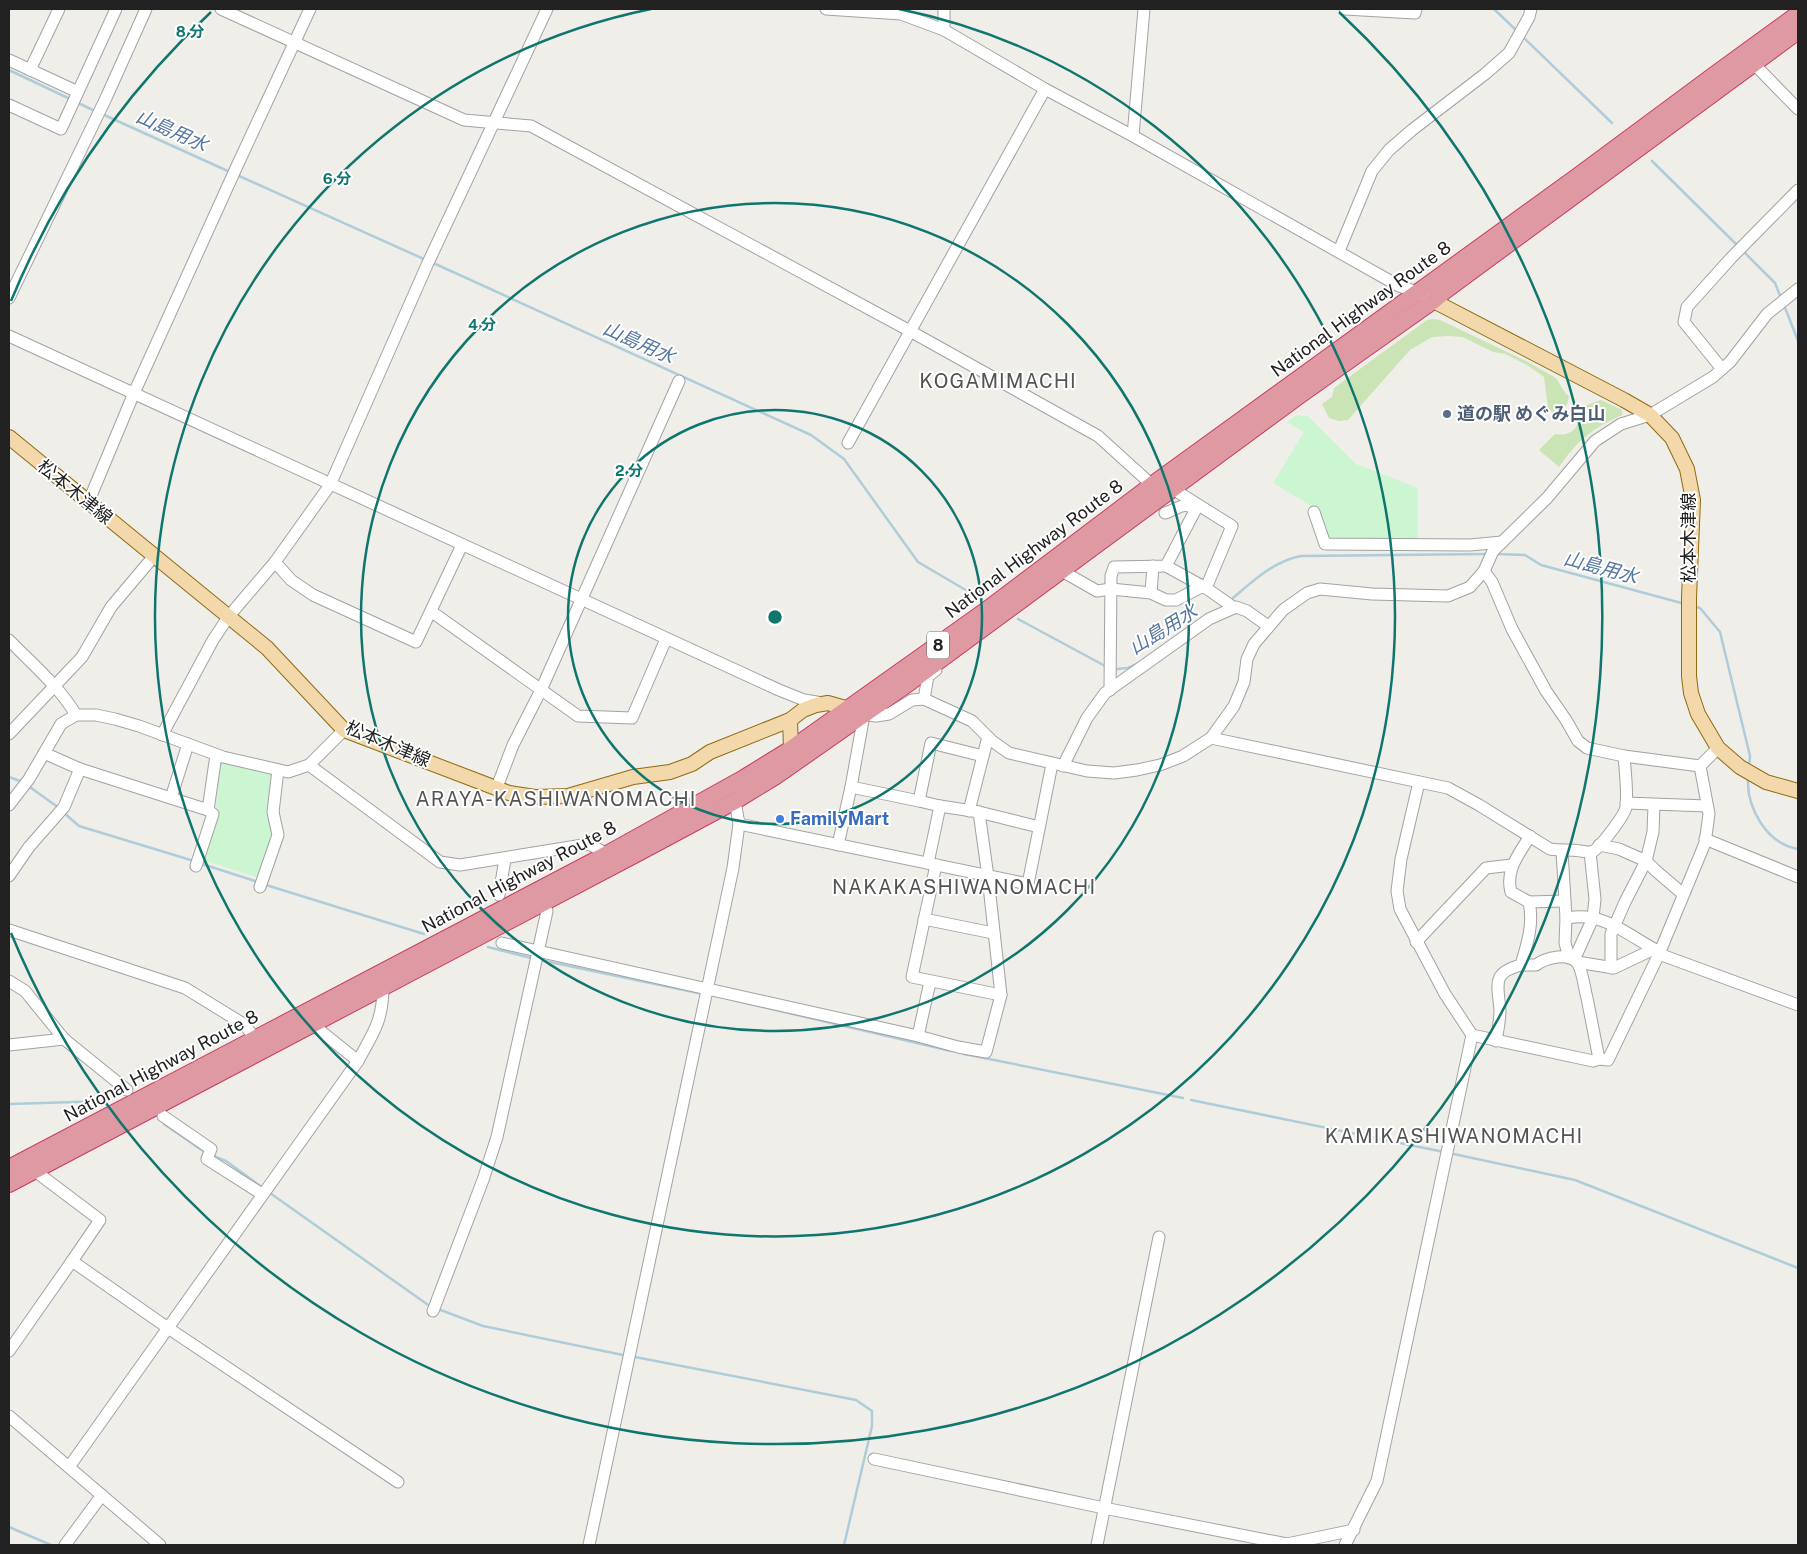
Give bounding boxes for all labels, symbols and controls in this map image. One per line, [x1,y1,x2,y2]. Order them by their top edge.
text: 8 分 [176,23,204,40]
water label: 山島用水 [133,104,213,156]
text: 6 分 [323,170,351,187]
street label: National Highway Route 8 [1267,236,1455,381]
text: 4 分 [468,316,496,333]
water label: 山島用水 [600,316,680,368]
district label: KOGAMIMACHI [919,369,1077,393]
place label: 道の駅 めぐみ白山 [1457,403,1606,424]
marker: 道の駅 めぐみ白山 [1441,408,1453,420]
street label: 松本木津線 [34,455,117,528]
text: 2 分 [615,462,643,479]
street label: National Highway Route 8 [941,475,1127,622]
street label: 松本木津線 [1678,493,1699,583]
water label: 山島用水 [1561,547,1642,588]
water label: 山島用水 [1125,598,1203,658]
centre of rings [766,608,784,626]
road number: 8 [927,632,949,658]
street label: 松本木津線 [343,716,434,771]
district label: ARAYA-KASHIWANOMACHI [415,787,697,811]
place label: FamilyMart [790,808,889,829]
marker: FamilyMart [774,813,786,825]
street label: National Highway Route 8 [418,816,620,937]
district label: NAKAKASHIWANOMACHI [832,875,1096,899]
street label: National Highway Route 8 [60,1005,262,1126]
district label: KAMIKASHIWANOMACHI [1325,1124,1583,1148]

